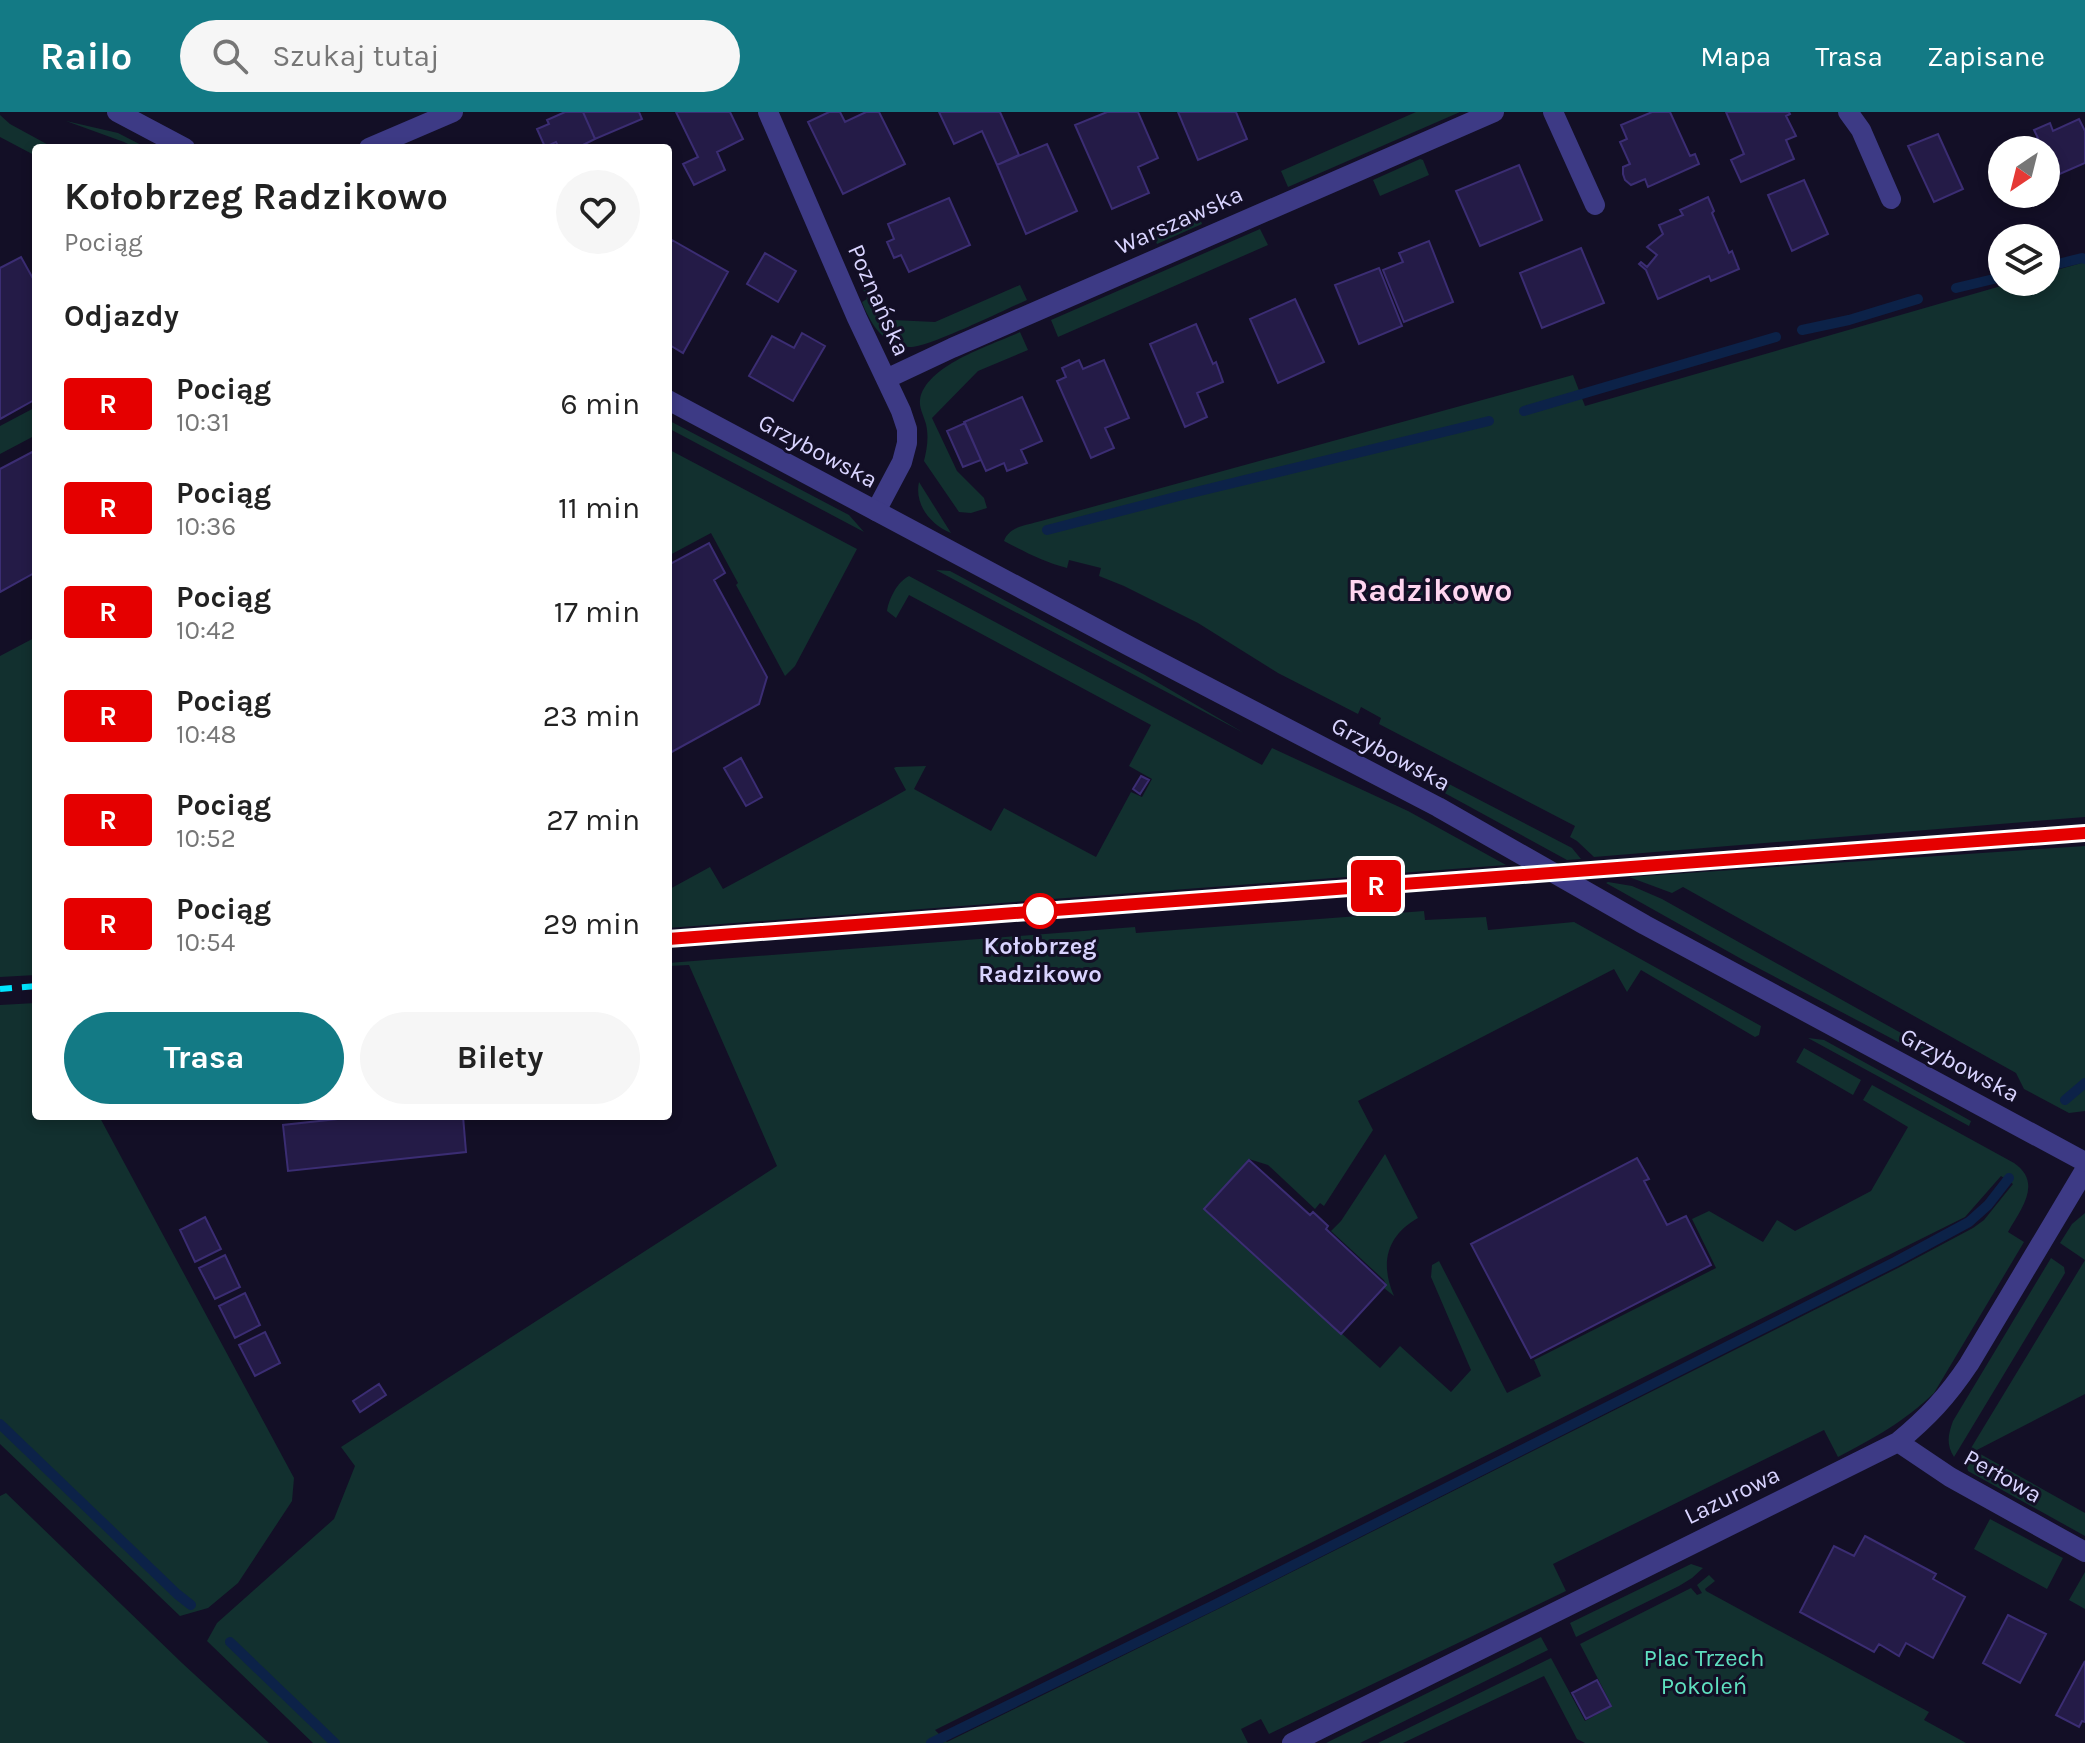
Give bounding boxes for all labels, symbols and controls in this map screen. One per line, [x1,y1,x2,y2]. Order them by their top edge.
search box [180,20,740,92]
text: Railo [40,34,132,79]
icon: search [208,34,252,78]
text: Szukaj tutaj [272,38,439,74]
text: Mapa [1700,40,1771,73]
text: Trasa [1815,40,1883,73]
text: Zapisane [1927,40,2045,73]
north arrow [1988,136,2060,208]
map controls [1988,136,2060,296]
button: heart [556,170,640,254]
text: Kołobrzeg Radzikowo [64,174,448,219]
street label: Warszawska [1111,179,1247,261]
button: layers [1988,224,2060,296]
text: Pociąg [64,227,143,258]
street label: Poznańska [842,240,916,360]
text: Odjazdy [64,298,179,334]
text: Pociąg [176,371,271,407]
text: 6 min [561,386,640,422]
text: R [99,387,117,420]
text: 10:31 [176,407,230,438]
street label: Grzybowska [754,408,882,494]
text: Pociąg [176,475,271,511]
text: 11 min [558,490,640,526]
text: R [99,491,117,524]
text: 10:36 [176,511,236,542]
district label: Radzikowo [1348,572,1512,609]
text: Pociąg [176,579,271,615]
text: 17 min [554,594,640,630]
text: R [99,595,117,628]
text: 10:42 [176,615,236,646]
text: Pociąg [176,683,271,719]
text: 23 min [543,698,640,734]
text: R [99,699,117,732]
street label: Grzybowska [1327,711,1455,797]
text: 10:48 [176,719,237,750]
text: Pociąg [176,787,271,823]
text: 27 min [546,802,640,838]
text: R [99,803,117,836]
text: 10:52 [176,823,236,854]
line badge: R [1350,860,1402,912]
text: R [1367,869,1385,902]
text: Pociąg [176,891,271,927]
marker: Kołobrzeg Radzikowo [1023,894,1057,928]
text: 29 min [543,906,640,942]
text: R [99,907,117,940]
text: 10:54 [176,927,235,958]
place label: Kołobrzeg Radzikowo [978,932,1102,988]
button: Trasa [64,1012,344,1104]
button: Bilety [360,1012,640,1104]
street label: Grzybowska [1896,1022,2024,1108]
street label: Perłowa [1959,1443,2047,1509]
street label: Lazurowa [1680,1460,1784,1530]
park label: Plac Trzech Pokoleń [1644,1644,1764,1700]

